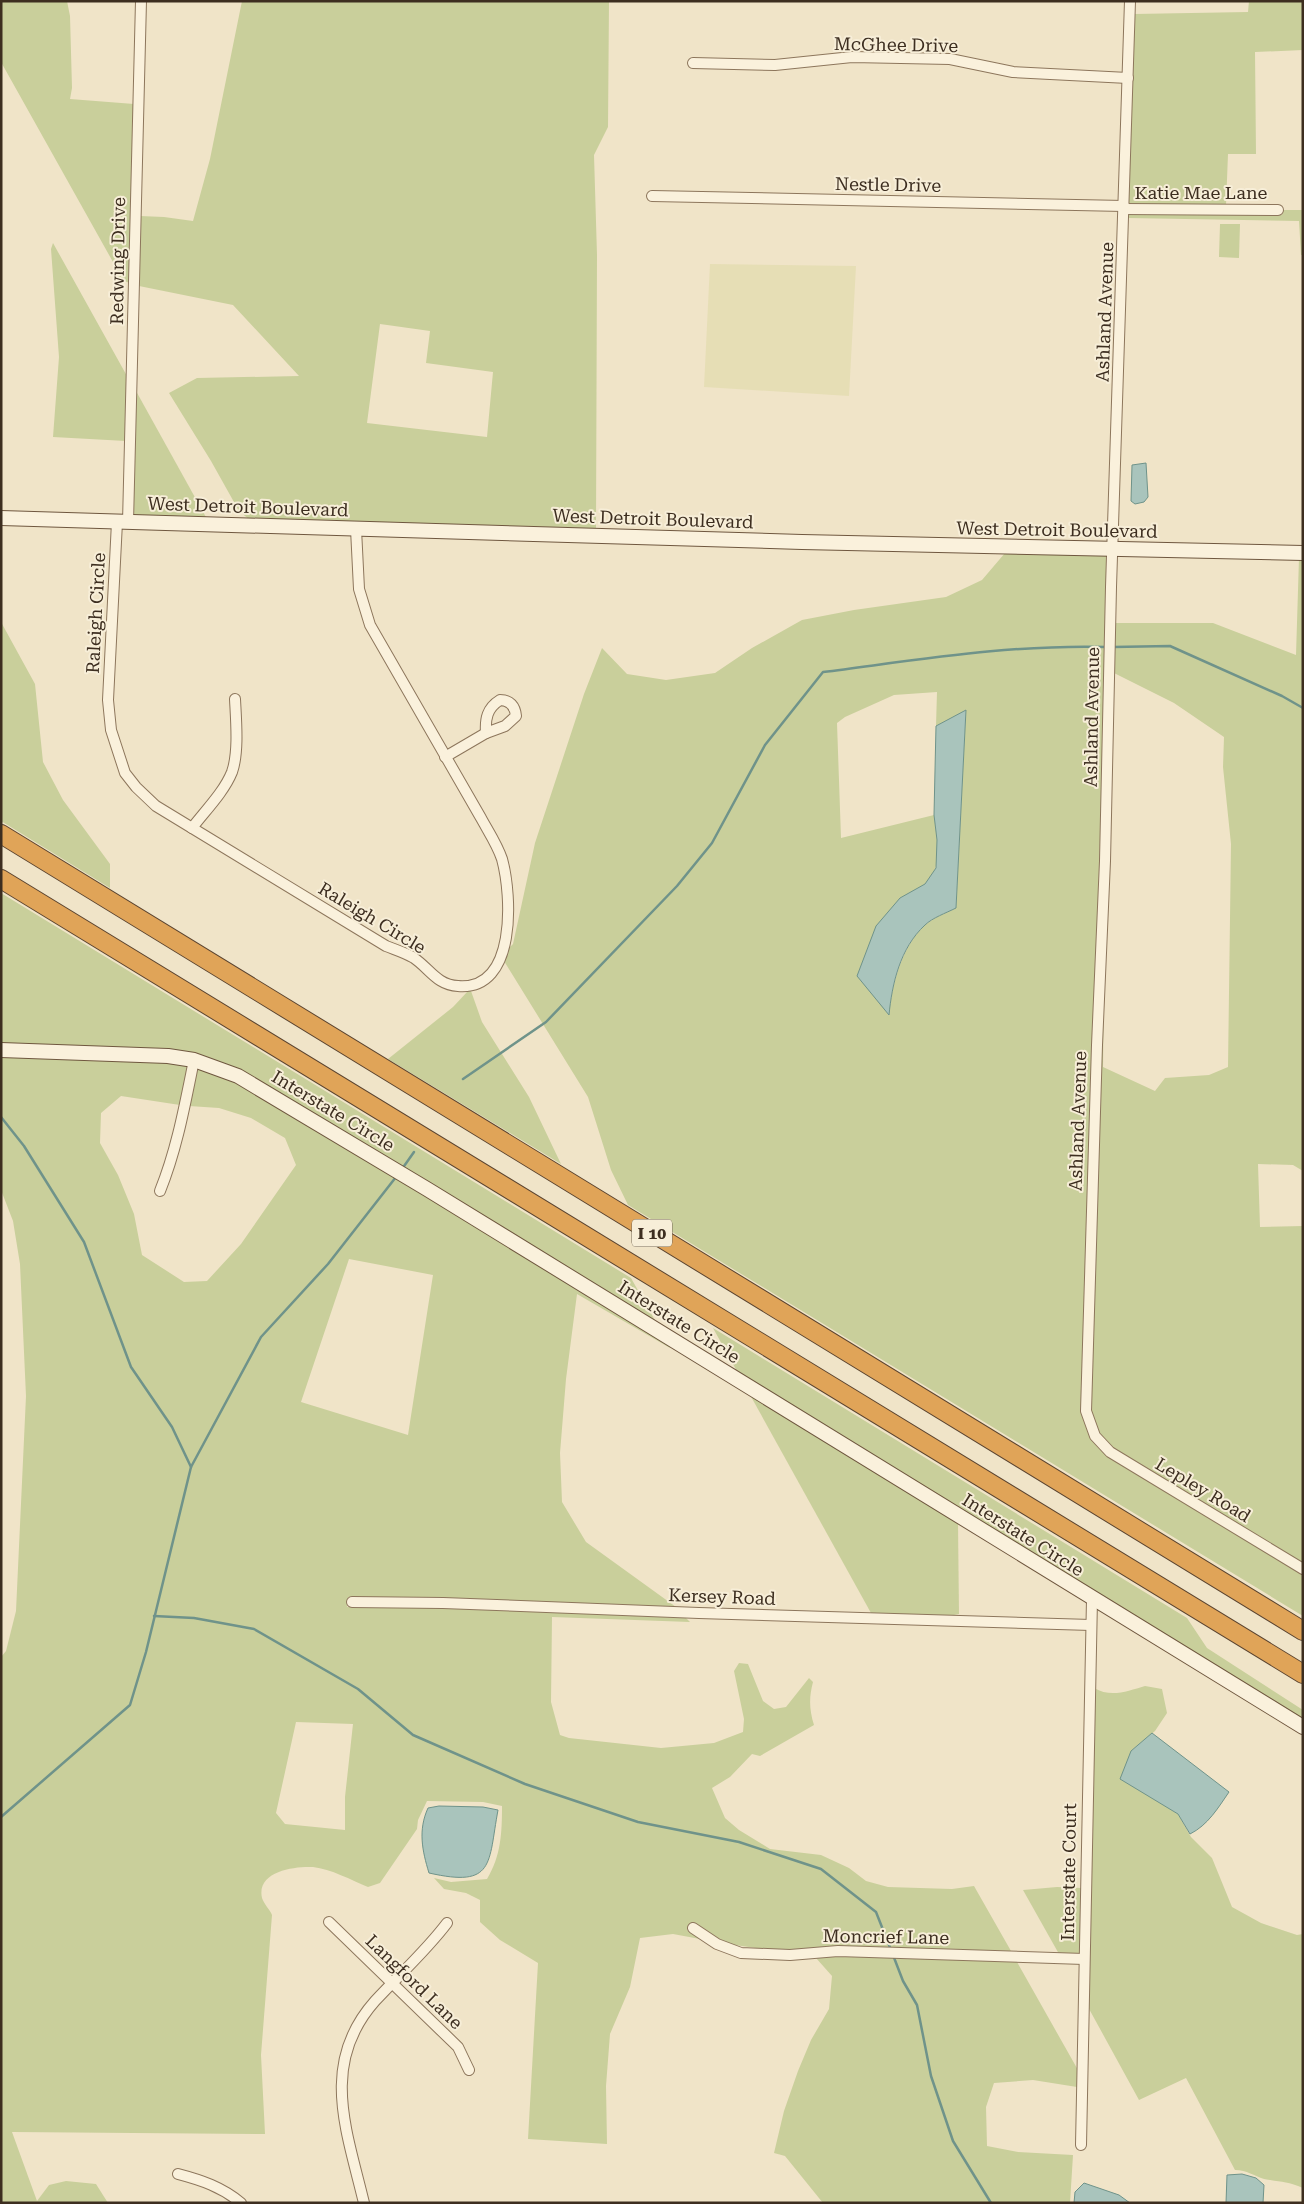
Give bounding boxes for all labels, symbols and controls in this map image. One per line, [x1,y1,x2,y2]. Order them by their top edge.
street label: McGhee Drive [834,33,958,56]
street label: Nestle Drive [835,173,941,196]
street label: Katie Mae Lane [1135,182,1268,203]
street label: Redwing Drive [106,197,129,325]
street label: Ashland Avenue [1092,241,1117,382]
street label: West Detroit Boulevard [147,492,349,521]
street label: West Detroit Boulevard [552,504,754,533]
street label: West Detroit Boulevard [956,517,1158,542]
street label: Raleigh Circle [82,552,109,674]
street label: Ashland Avenue [1080,647,1103,787]
street label: Raleigh Circle [315,877,430,958]
street label: Ashland Avenue [1065,1050,1090,1191]
street label: Interstate Circle [268,1066,399,1156]
road number: I 10 [632,1220,672,1246]
street label: Interstate Circle [615,1276,744,1367]
street label: Lepley Road [1152,1453,1255,1527]
street label: Interstate Circle [959,1489,1088,1580]
street label: Kersey Road [668,1584,777,1609]
street label: Interstate Court [1057,1803,1080,1941]
street label: Moncrief Lane [822,1925,950,1948]
street label: Langford Lane [361,1930,467,2033]

